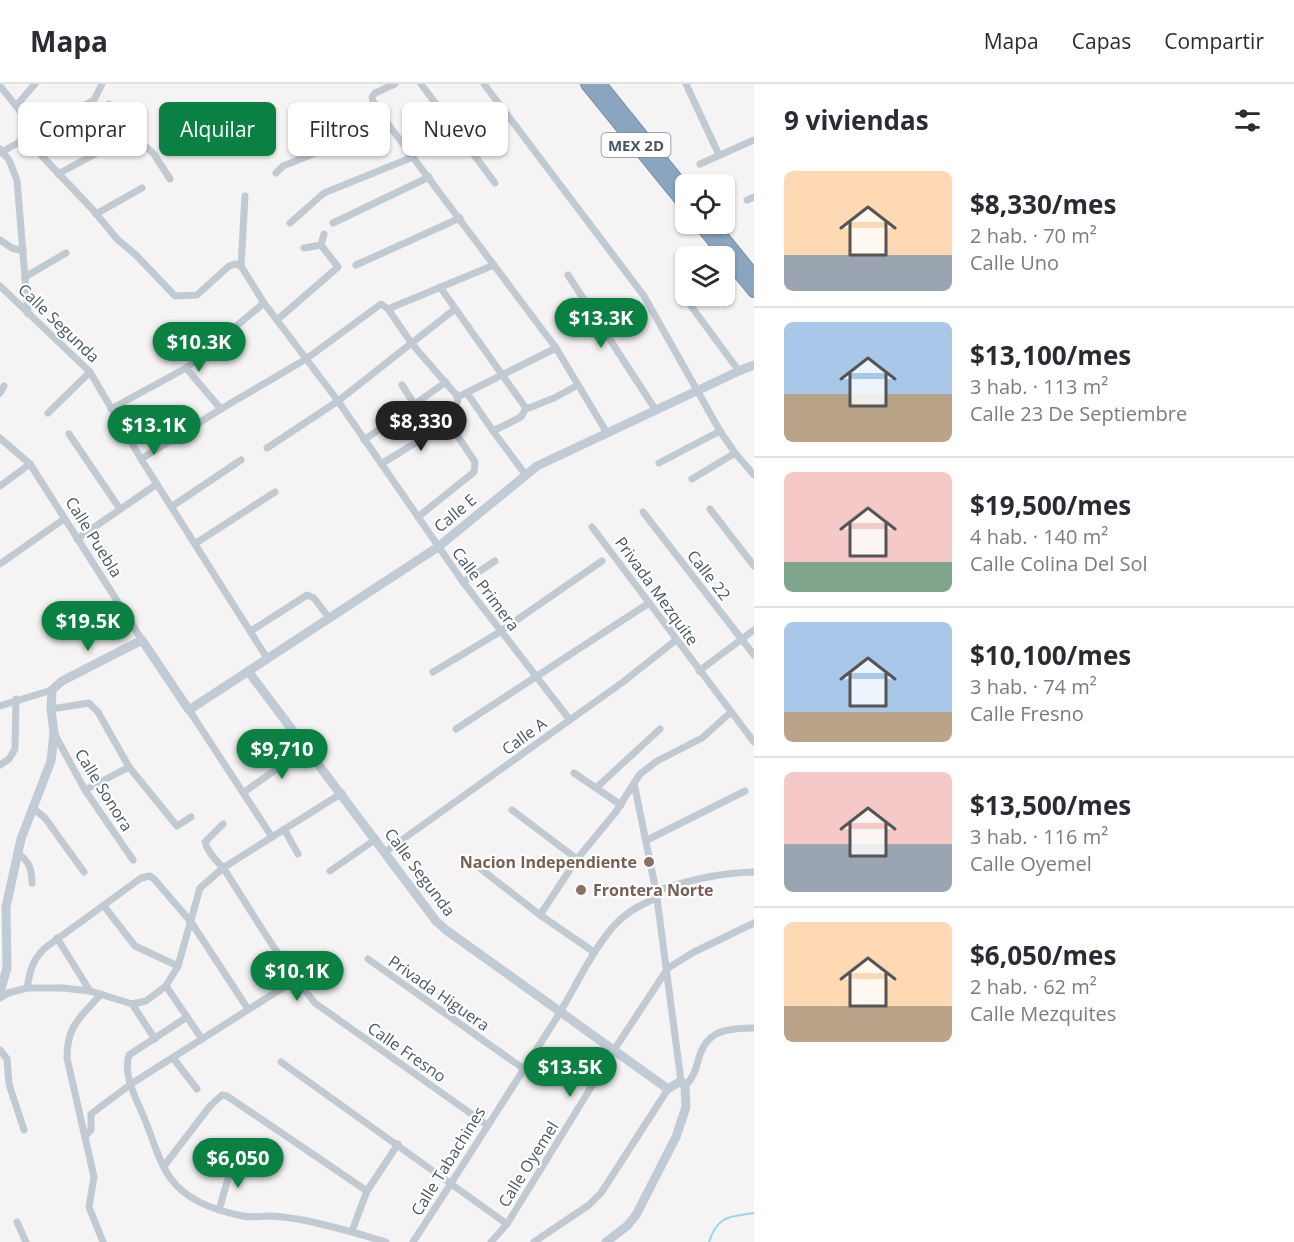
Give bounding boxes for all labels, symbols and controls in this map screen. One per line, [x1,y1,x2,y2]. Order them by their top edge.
text: Mapa [30,22,108,60]
text: Mapa [984,27,1039,55]
text: Capas [1072,27,1131,55]
text: Compartir [1164,27,1264,55]
chip: Comprar [18,102,147,156]
chip: Alquilar [159,102,276,156]
chip: Filtros [288,102,390,156]
chip: Nuevo [402,102,508,156]
text: 9 viviendas [784,102,929,138]
icon: filters [1231,104,1264,137]
road number: MEX 2D [602,133,670,157]
map controls [675,174,735,306]
button: locate [675,174,735,234]
text: $8,330/mes [970,186,1116,222]
icon: home [832,195,904,267]
text: 2 hab. · 70 m² [970,222,1097,249]
button: layers [675,246,735,306]
text: Calle Uno [970,249,1059,276]
street label: Calle Segunda [14,279,104,367]
pin: $13.3K [552,298,650,349]
text: $13.3K [569,304,633,331]
pin: $10.3K [150,322,248,373]
text: $10.3K [167,328,231,355]
text: $13,100/mes [970,337,1131,373]
icon: home [832,346,904,418]
text: 3 hab. · 113 m² [970,373,1108,400]
text: Calle 23 De Septiembre [970,400,1187,427]
pin: $8,330 [372,401,470,452]
pin: $13.1K [105,405,203,456]
text: $8,330 [390,407,452,434]
text: $13.1K [122,411,186,438]
text: $19,500/mes [970,487,1131,523]
street label: Calle E [429,489,481,537]
street label: Calle Puebla [60,492,128,582]
icon: home [832,496,904,568]
text: 4 hab. · 140 m² [970,523,1108,550]
street label: Privada Mezquite [610,532,704,650]
street label: Calle Primera [447,543,525,635]
street label: Calle 22 [682,545,736,605]
text: Calle Colina Del Sol [970,550,1148,577]
pin: $19.5K [39,601,137,652]
text: $19.5K [56,607,120,634]
text: $10,100/mes [970,637,1131,673]
icon: home [832,646,904,718]
text: 3 hab. · 74 m² [970,673,1097,700]
text: Calle Fresno [970,700,1084,727]
street label: Calle A [497,712,552,760]
pin: $9,710 [233,729,331,780]
text: $9,710 [251,735,313,762]
street label: Calle Sonora [70,745,138,835]
text: $13,500/mes [970,787,1131,823]
icon: home [832,796,904,868]
street label: Calle Segunda [380,823,460,921]
text: 3 hab. · 116 m² [970,823,1108,850]
text: Calle Oyemel [970,850,1092,877]
place label: Nacion Independiente [460,851,637,873]
marker: Nacion Independiente [642,855,656,869]
place label: Frontera Norte [593,879,714,901]
marker: Frontera Norte [574,883,588,897]
text: $6,050/mes [970,937,1116,973]
icon: home [832,946,904,1018]
street label: Privada Higuera [384,950,494,1036]
pin: $10.1K [248,951,346,1002]
text: $10.1K [265,957,329,984]
text: 2 hab. · 62 m² [970,973,1097,1000]
text: Calle Mezquites [970,1000,1116,1027]
street label: Calle Fresno [363,1017,451,1087]
pin: $13.5K [521,1047,619,1098]
text: $13.5K [538,1053,602,1080]
street label: Calle Tabachines [406,1102,490,1220]
street label: Calle Oyemel [493,1117,563,1211]
pin: $6,050 [189,1138,287,1189]
text: $6,050 [207,1144,269,1171]

